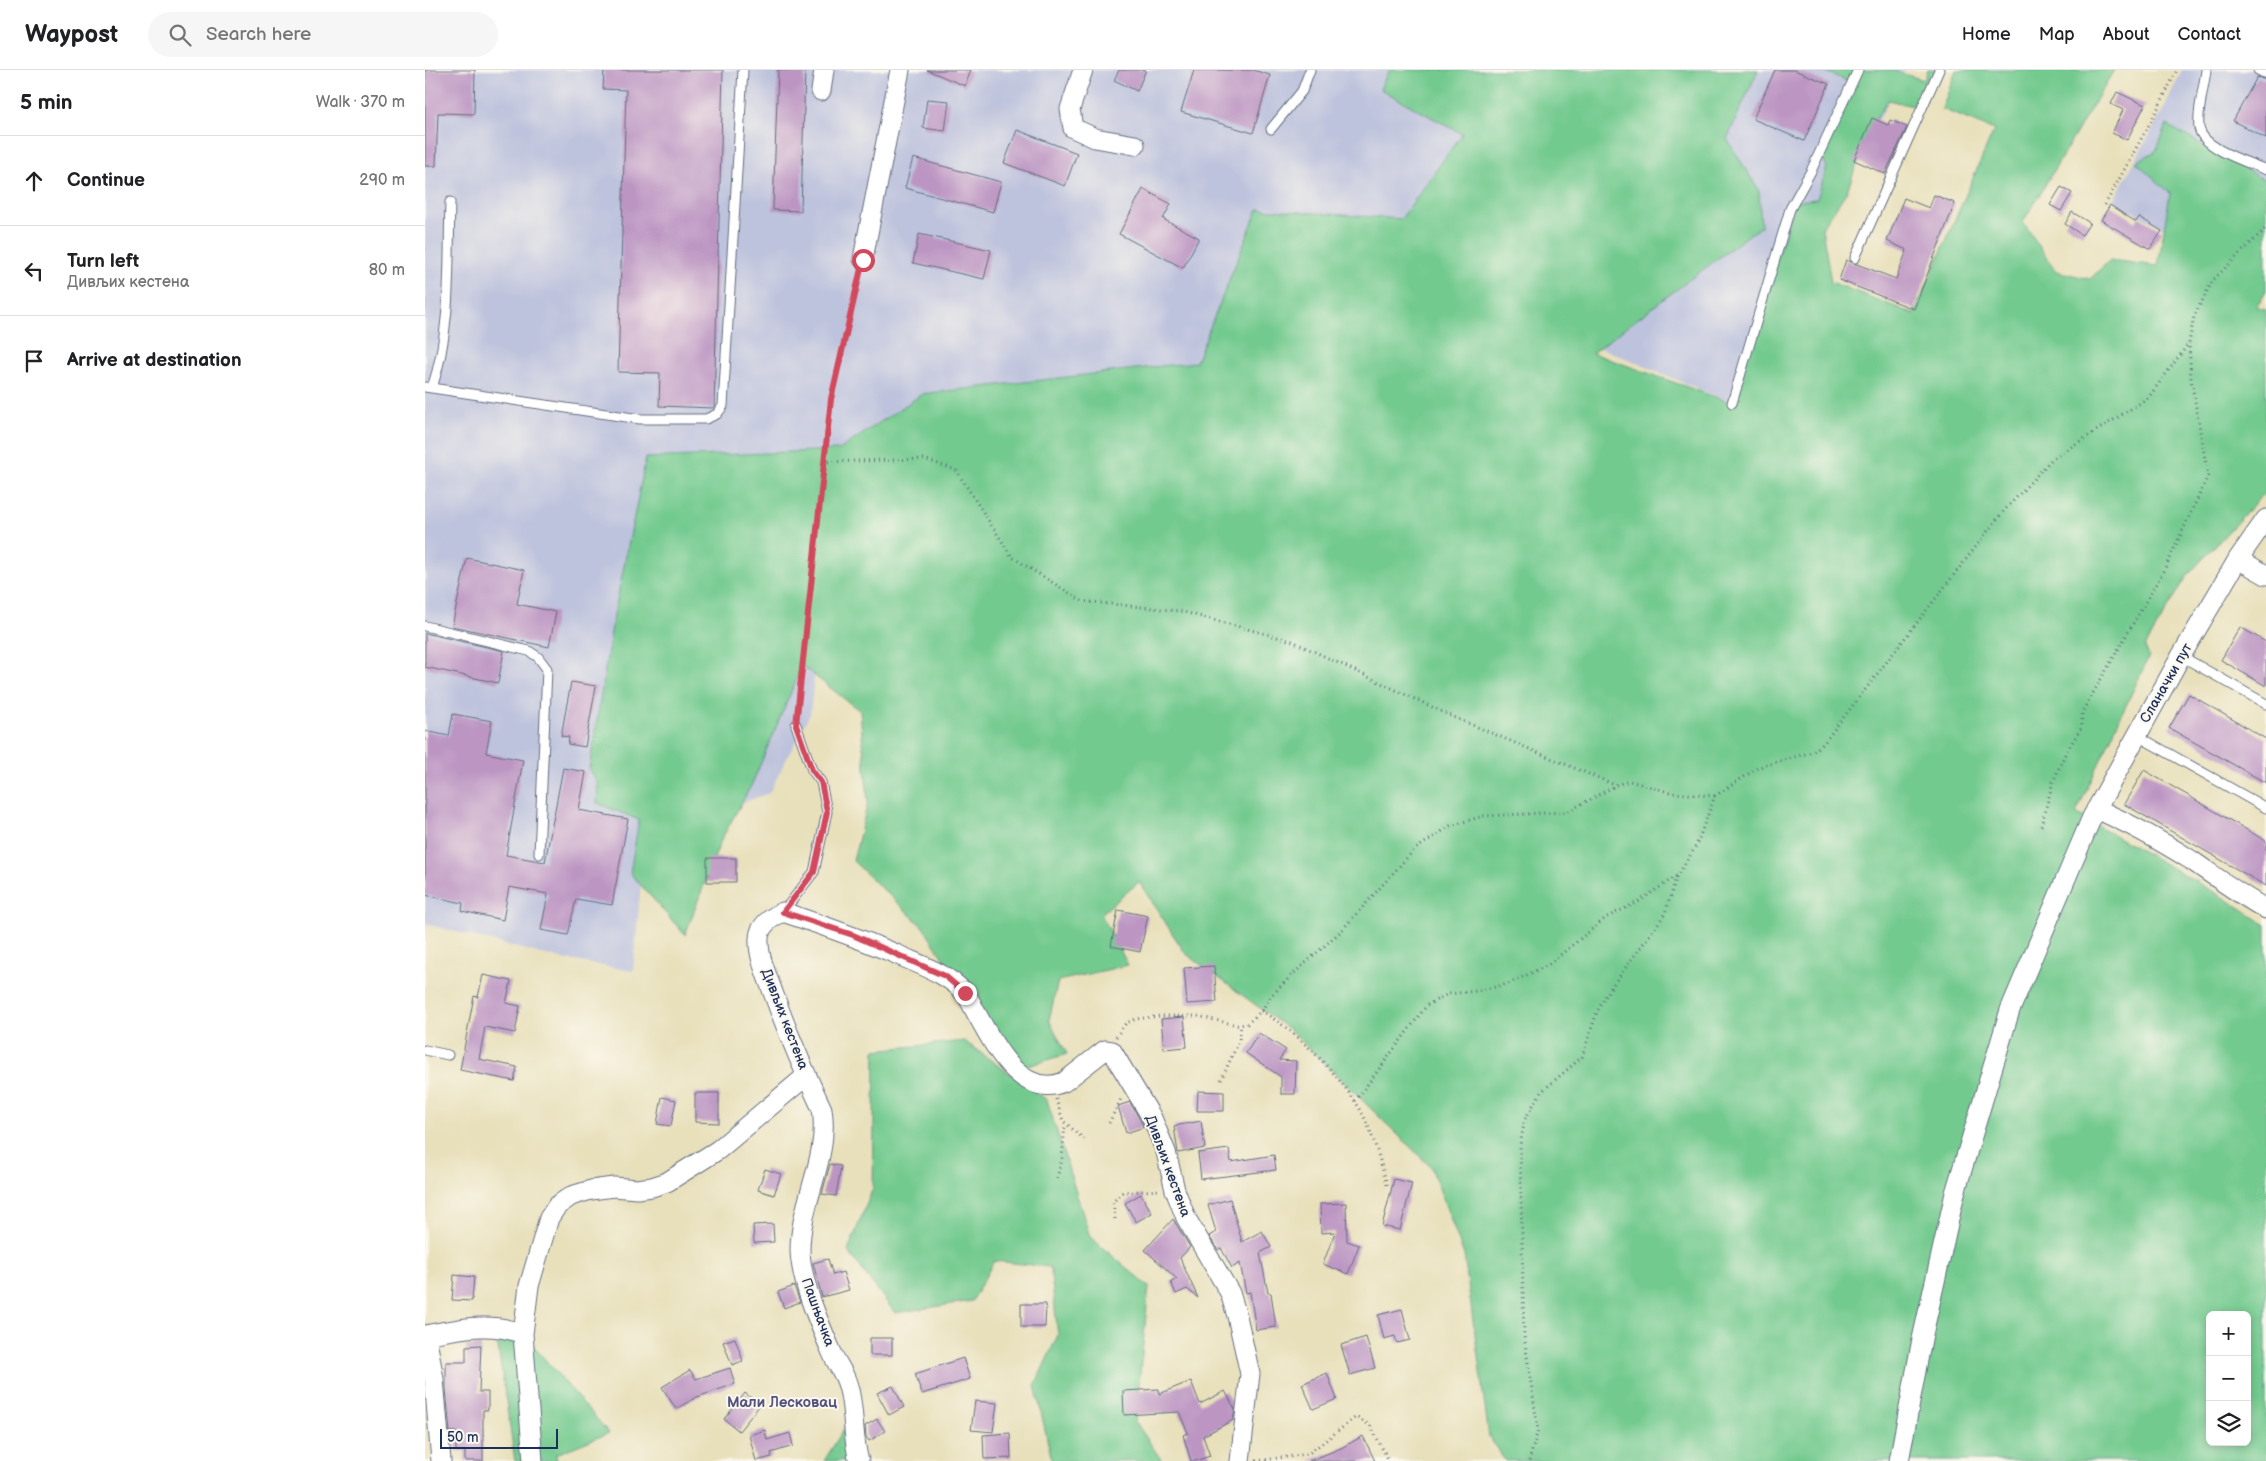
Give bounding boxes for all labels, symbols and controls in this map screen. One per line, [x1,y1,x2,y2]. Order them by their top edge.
search box [148,12,498,57]
text: Waypost [25,20,118,49]
icon: search [166,21,194,49]
text: Search here [206,23,311,46]
text: Home [1962,24,2011,45]
text: Map [2039,24,2075,45]
text: About [2103,24,2150,45]
text: Contact [2178,24,2241,45]
text: 5 min [20,90,73,115]
text: Walk · 370 m [316,93,405,112]
icon: ahead [20,167,48,195]
text: Continue [67,169,145,192]
text: 290 m [359,171,405,190]
route start [852,249,875,272]
text: Turn left [67,250,139,273]
icon: left [20,257,48,285]
text: 80 m [369,261,405,280]
text: Дивљих кестена [67,273,189,292]
icon: arrive [20,347,48,375]
text: Arrive at destination [67,349,242,372]
street label: Сланачки пут [2136,640,2196,726]
street label: Дивљих кестена [758,966,812,1073]
route end [954,982,977,1005]
street label: Дивљих кестена [1142,1113,1195,1220]
street label: Пашњачка [798,1275,838,1349]
map controls [2206,1311,2251,1446]
button: + [2206,1311,2251,1356]
button: − [2206,1356,2251,1401]
district label: Мали Лесковац [727,1393,837,1412]
button: layers [2206,1401,2251,1446]
scale bar [440,1426,557,1449]
text: 50 m [447,1429,479,1446]

